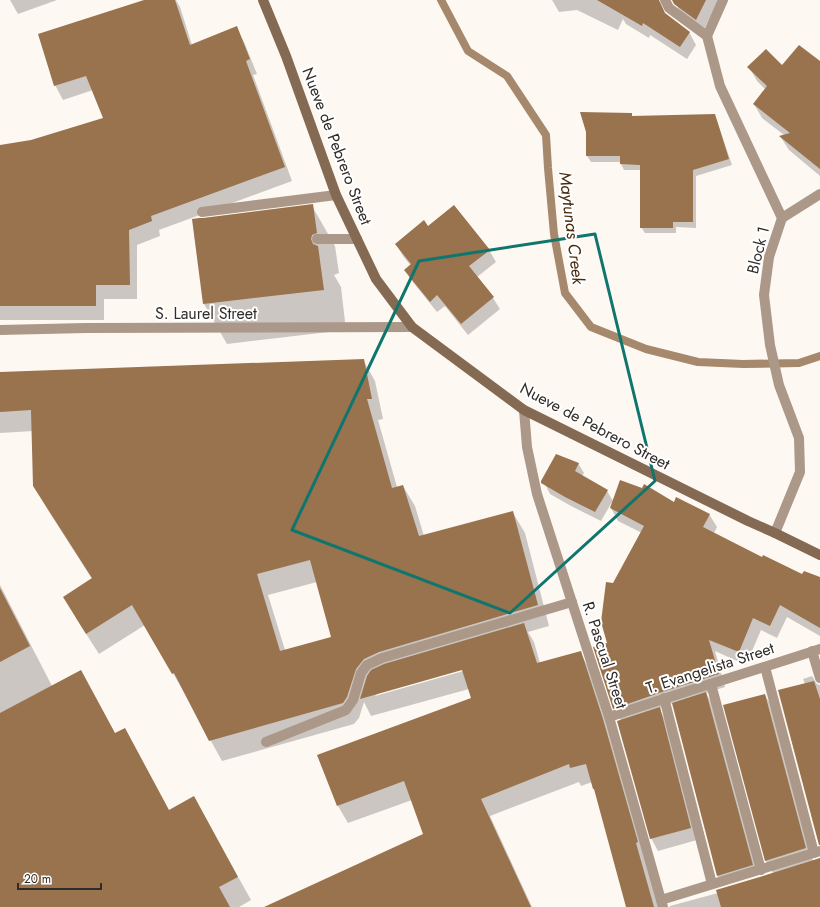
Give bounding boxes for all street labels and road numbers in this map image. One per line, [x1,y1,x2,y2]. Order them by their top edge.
street label: Nueve de Pebrero Street [296,64,378,228]
street label: Block 1 [741,224,775,276]
street label: S. Laurel Street [155,302,257,325]
street label: Nueve de Pebrero Street [516,377,674,475]
street label: R. Pascual Street [577,598,633,712]
street label: T. Evangelista Street [643,636,777,700]

